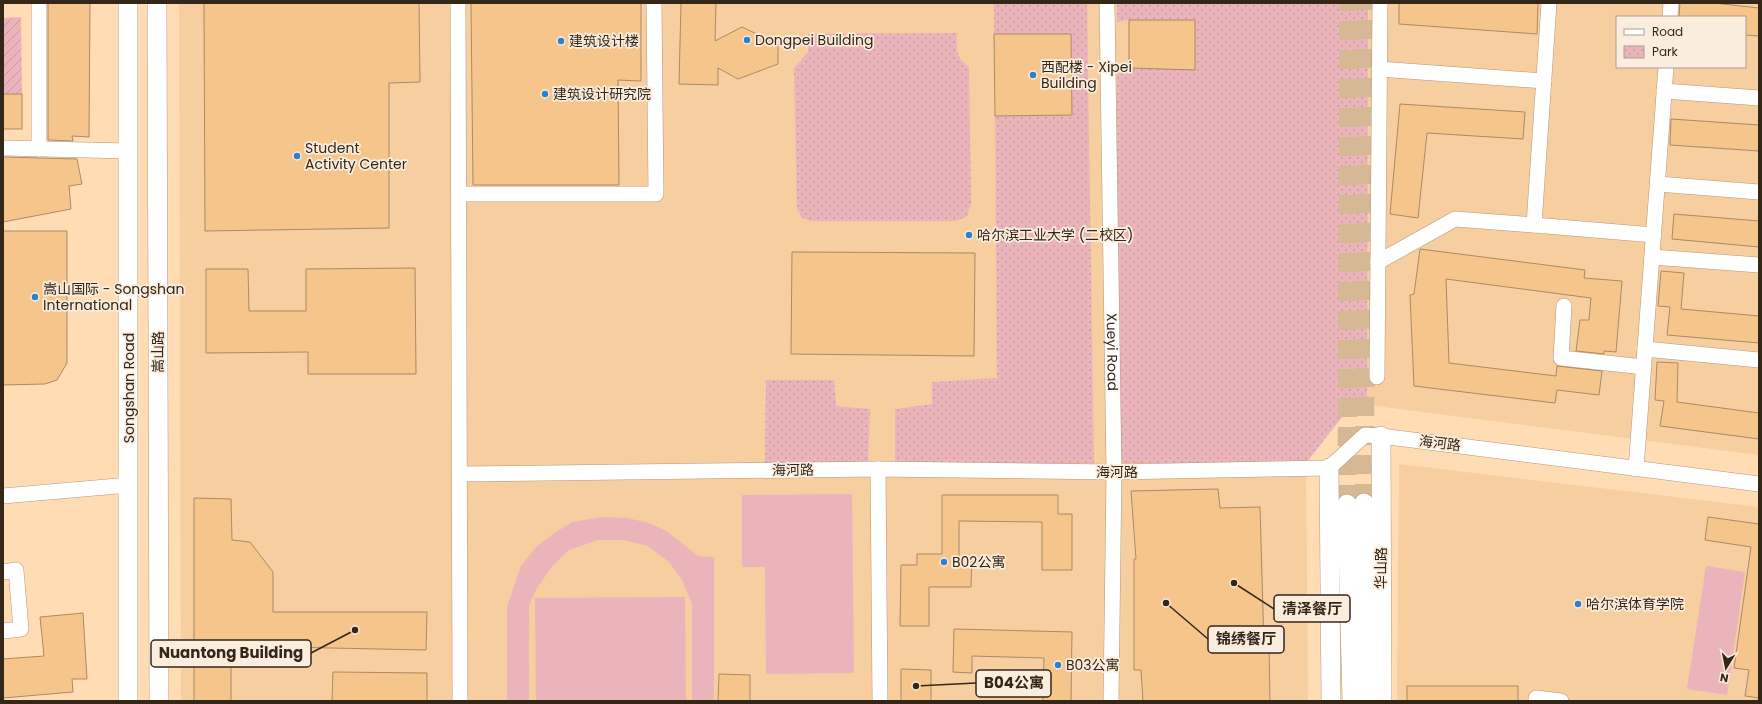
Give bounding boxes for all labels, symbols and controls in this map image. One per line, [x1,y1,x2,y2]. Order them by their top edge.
legend [1616,16,1746,68]
text: Road [1652,23,1683,40]
place label: Dongpei Building [755,30,873,50]
place label: 建筑设计楼 [569,31,639,51]
marker: Dongpei Building [742,35,752,45]
marker: 建筑设计楼 [556,36,566,46]
text: Park [1652,43,1679,60]
place label: 西配楼 - Xipei Building [1041,57,1132,93]
marker: 西配楼 - Xipei Building [1028,70,1038,80]
place label: 建筑设计研究院 [553,84,651,104]
marker: 建筑设计研究院 [540,89,550,99]
place label: Student Activity Center [305,138,407,174]
marker: Student Activity Center [292,151,302,161]
place label: 哈尔滨工业大学 (二校区) [977,225,1133,245]
marker: 哈尔滨工业大学 (二校区) [964,230,974,240]
place label: 嵩山国际 - Songshan International [43,279,184,315]
marker: 嵩山国际 - Songshan International [30,292,40,302]
street label: Xueyi Road [1102,313,1123,391]
street label: 嵩山路 [148,331,168,373]
street label: Songshan Road [119,333,139,443]
street label: 海河路 [1418,431,1462,455]
street label: 海河路 [772,460,814,480]
street label: 海河路 [1096,462,1138,482]
street label: 华山路 [1371,547,1391,589]
place label: B02公寓 [952,552,1005,572]
marker: B02公寓 [939,557,949,567]
place label: 哈尔滨体育学院 [1586,594,1684,614]
callout: 清泽餐厅 [1274,595,1350,622]
text: 清泽餐厅 [1282,598,1342,619]
marker: 哈尔滨体育学院 [1573,599,1583,609]
callout: 锦绣餐厅 [1208,626,1284,653]
text: 锦绣餐厅 [1216,628,1276,649]
callout: Nuantong Building [151,640,311,667]
text: Nuantong Building [159,642,303,663]
north arrow [1706,648,1746,688]
place label: B03公寓 [1066,655,1120,675]
marker: B03公寓 [1053,660,1063,670]
text: N [1719,669,1730,686]
callout: B04公寓 [976,670,1051,697]
text: B04公寓 [984,672,1044,693]

